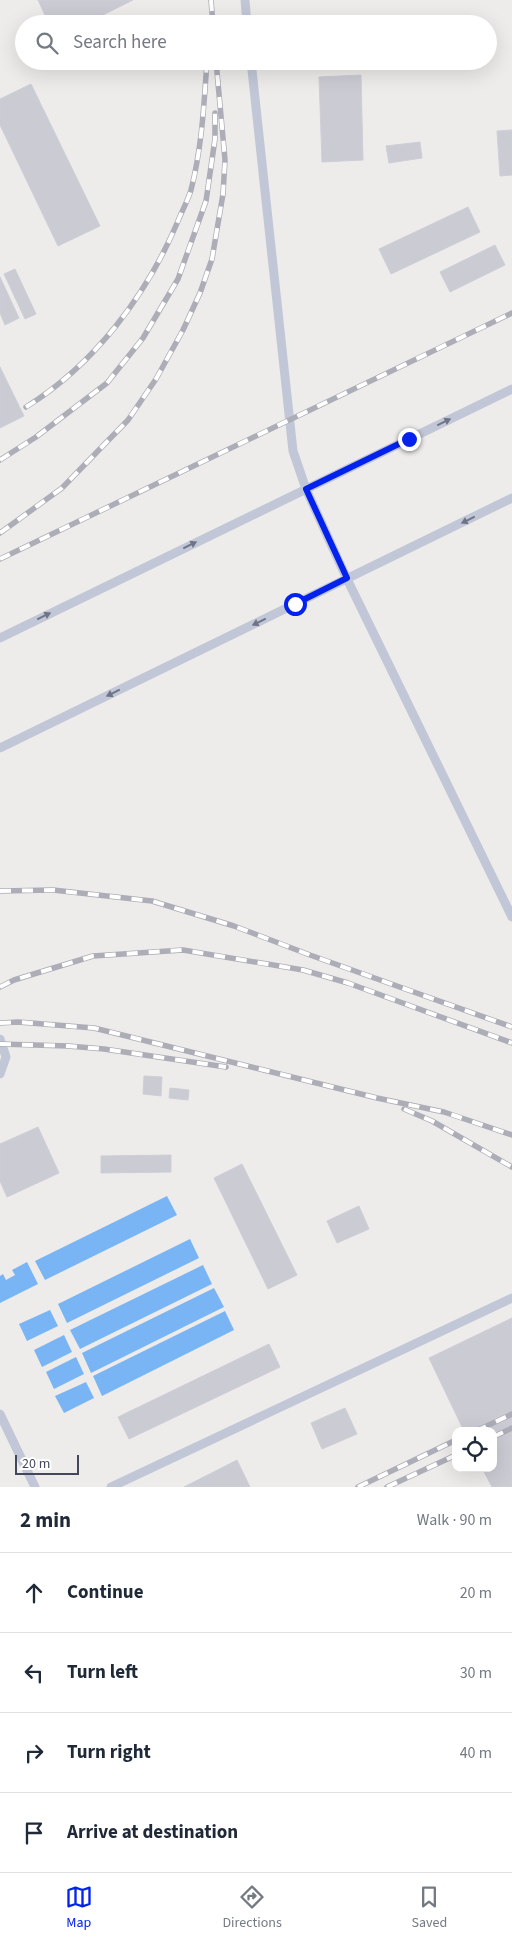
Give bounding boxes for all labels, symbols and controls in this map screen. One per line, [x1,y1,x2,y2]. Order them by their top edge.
search box [15,15,497,70]
icon: search [33,29,61,57]
text: Search here [73,29,167,56]
one-way arrow [437,418,451,426]
route end [398,428,421,451]
one-way arrow [461,516,475,524]
one-way arrow [183,541,197,549]
route start [284,593,307,616]
one-way arrow [37,612,51,620]
one-way arrow [252,618,266,626]
one-way arrow [106,689,120,697]
map controls [452,1427,497,1472]
button: locate [452,1427,497,1472]
scale bar [15,1452,79,1475]
text: 20 m [22,1454,50,1474]
text: 2 min [20,1505,71,1535]
text: Walk · 90 m [417,1509,492,1531]
icon: ahead [20,1579,48,1607]
text: Continue [67,1579,144,1606]
text: 20 m [460,1582,492,1604]
icon: left [20,1659,48,1687]
text: Turn left [67,1659,138,1686]
text: 30 m [460,1662,492,1684]
icon: right [20,1739,48,1767]
text: Turn right [67,1739,151,1766]
text: 40 m [460,1742,492,1764]
icon: arrive [20,1819,48,1847]
text: Arrive at destination [67,1819,238,1846]
tab: Map [65,1883,93,1933]
tab: Directions [223,1883,282,1933]
tab: Saved [411,1883,447,1933]

